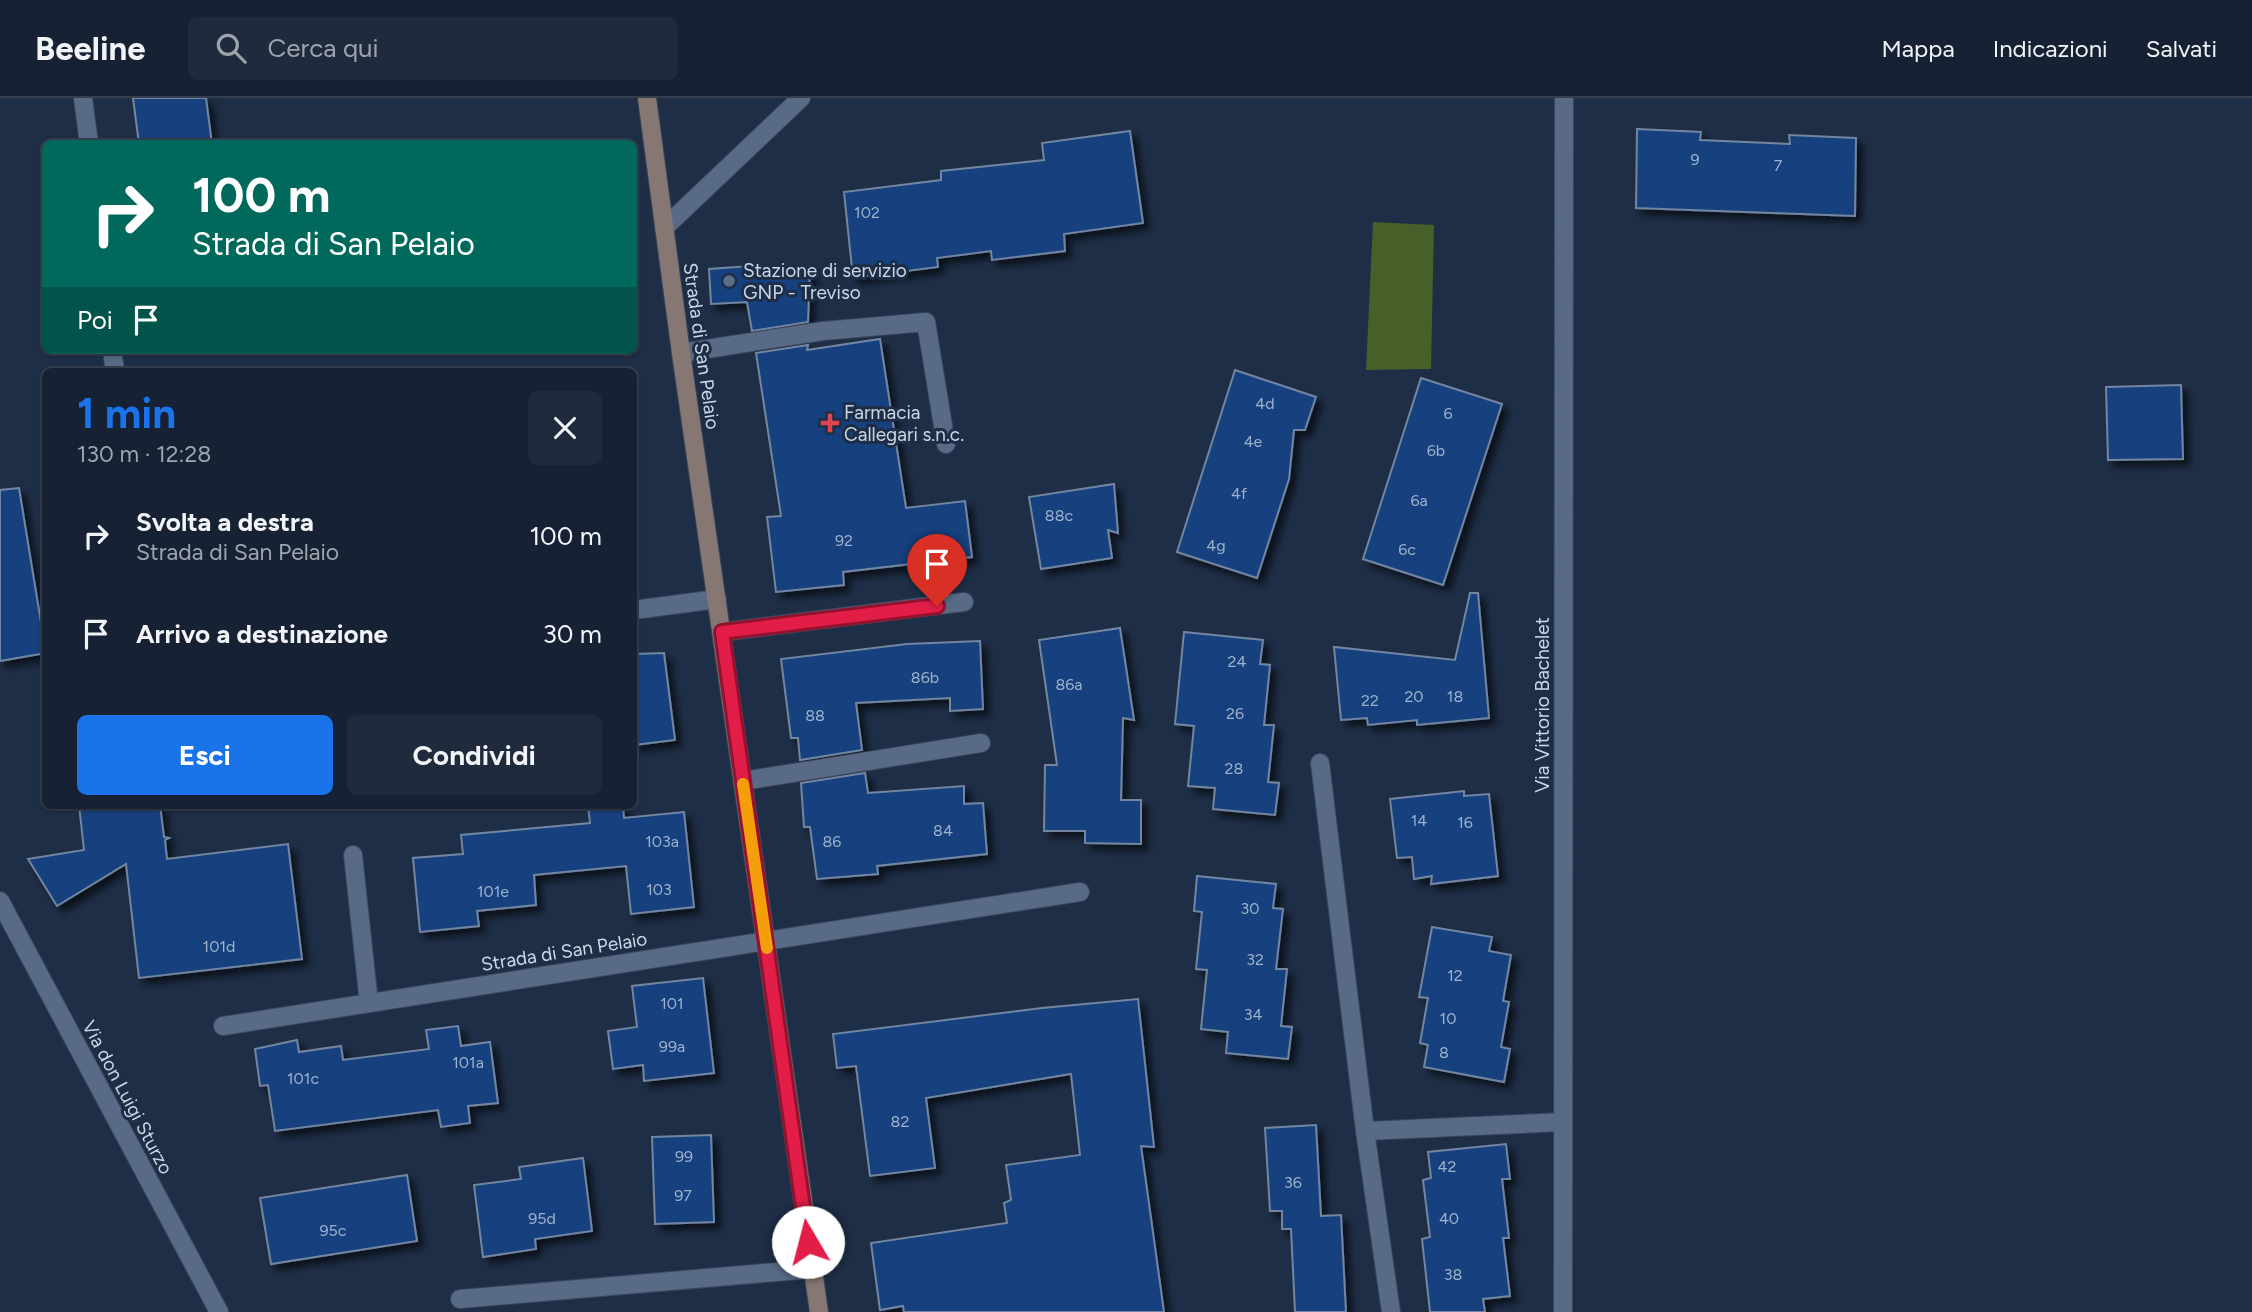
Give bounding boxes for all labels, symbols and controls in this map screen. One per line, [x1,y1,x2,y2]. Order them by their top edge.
search box [188,17,678,80]
text: Beeline [35,29,146,68]
icon: search [212,29,250,67]
text: Cerca qui [268,32,379,64]
text: Mappa [1882,34,1955,63]
text: Indicazioni [1993,34,2108,63]
text: Salvati [2146,34,2217,63]
house number: 9 [1690,150,1700,169]
house number: 7 [1774,156,1783,175]
text: 100 m [192,165,331,224]
icon: right [77,168,168,259]
house number: 102 [854,203,880,222]
text: Strada di San Pelaio [192,225,475,263]
place label: Stazione di servizio GNP - Treviso [743,259,907,304]
street label: Strada di San Pelaio [678,261,725,431]
marker: Stazione di servizio GNP - Treviso [721,273,737,289]
icon: arrive [127,301,165,339]
text: Poi [77,304,113,336]
text: 1 min [77,388,176,439]
button: close [528,391,602,465]
house number: 4d [1255,394,1275,413]
place label: Farmacia Callegari s.n.c. [844,401,964,446]
house number: 6 [1443,404,1453,423]
marker: Farmacia Callegari s.n.c. [822,415,838,431]
house number: 4e [1244,432,1263,451]
text: 130 m · 12:28 [77,440,211,468]
house number: 6b [1427,441,1445,460]
house number: 4f [1231,484,1247,503]
house number: 6a [1410,491,1428,510]
text: Svolta a destra [136,506,314,538]
house number: 88c [1045,506,1073,525]
icon: right [77,517,115,555]
text: 100 m [529,520,602,552]
house number: 92 [835,531,853,550]
pin [907,534,967,606]
house number: 4g [1206,536,1226,555]
text: Strada di San Pelaio [136,538,339,566]
house number: 6c [1398,540,1416,559]
icon: arrive [918,545,956,583]
icon: arrive [77,615,115,653]
street label: Via Vittorio Bachelet [1531,617,1554,793]
text: Arrivo a destinazione [136,618,388,650]
text: 30 m [543,618,602,650]
house number: 24 [1228,652,1246,671]
house number: 86b [911,668,939,687]
house number: 86a [1055,675,1083,694]
house number: 20 [1404,687,1424,706]
house number: 18 [1447,687,1463,706]
house number: 22 [1361,691,1379,710]
house number: 26 [1226,704,1244,723]
house number: 88 [805,706,825,725]
button: Esci [77,715,333,795]
button: Condividi [347,715,602,795]
house number: 28 [1225,759,1243,778]
house number: 14 [1411,811,1427,830]
house number: 16 [1457,813,1473,832]
house number: 84 [933,821,953,840]
house number: 103a [645,832,679,851]
house number: 86 [823,832,841,851]
house number: 103 [646,880,672,899]
house number: 101e [477,882,509,901]
house number: 30 [1241,899,1259,918]
street label: Strada di San Pelaio [479,927,649,976]
house number: 101d [203,937,235,956]
house number: 32 [1246,950,1264,969]
house number: 12 [1447,966,1463,985]
house number: 101 [660,994,684,1013]
house number: 34 [1244,1005,1262,1024]
house number: 10 [1440,1009,1456,1028]
street label: Via don Luigi Sturzo [77,1016,178,1178]
house number: 99a [659,1037,685,1056]
house number: 8 [1439,1043,1449,1062]
house number: 101a [452,1053,484,1072]
house number: 101c [287,1069,319,1088]
house number: 82 [891,1112,909,1131]
house number: 99 [675,1147,693,1166]
house number: 42 [1438,1157,1456,1176]
house number: 36 [1284,1173,1302,1192]
house number: 97 [674,1186,692,1205]
position arrow [771,1205,845,1279]
house number: 95d [528,1209,556,1228]
house number: 40 [1439,1209,1459,1228]
house number: 95c [320,1221,347,1240]
house number: 38 [1444,1265,1462,1284]

